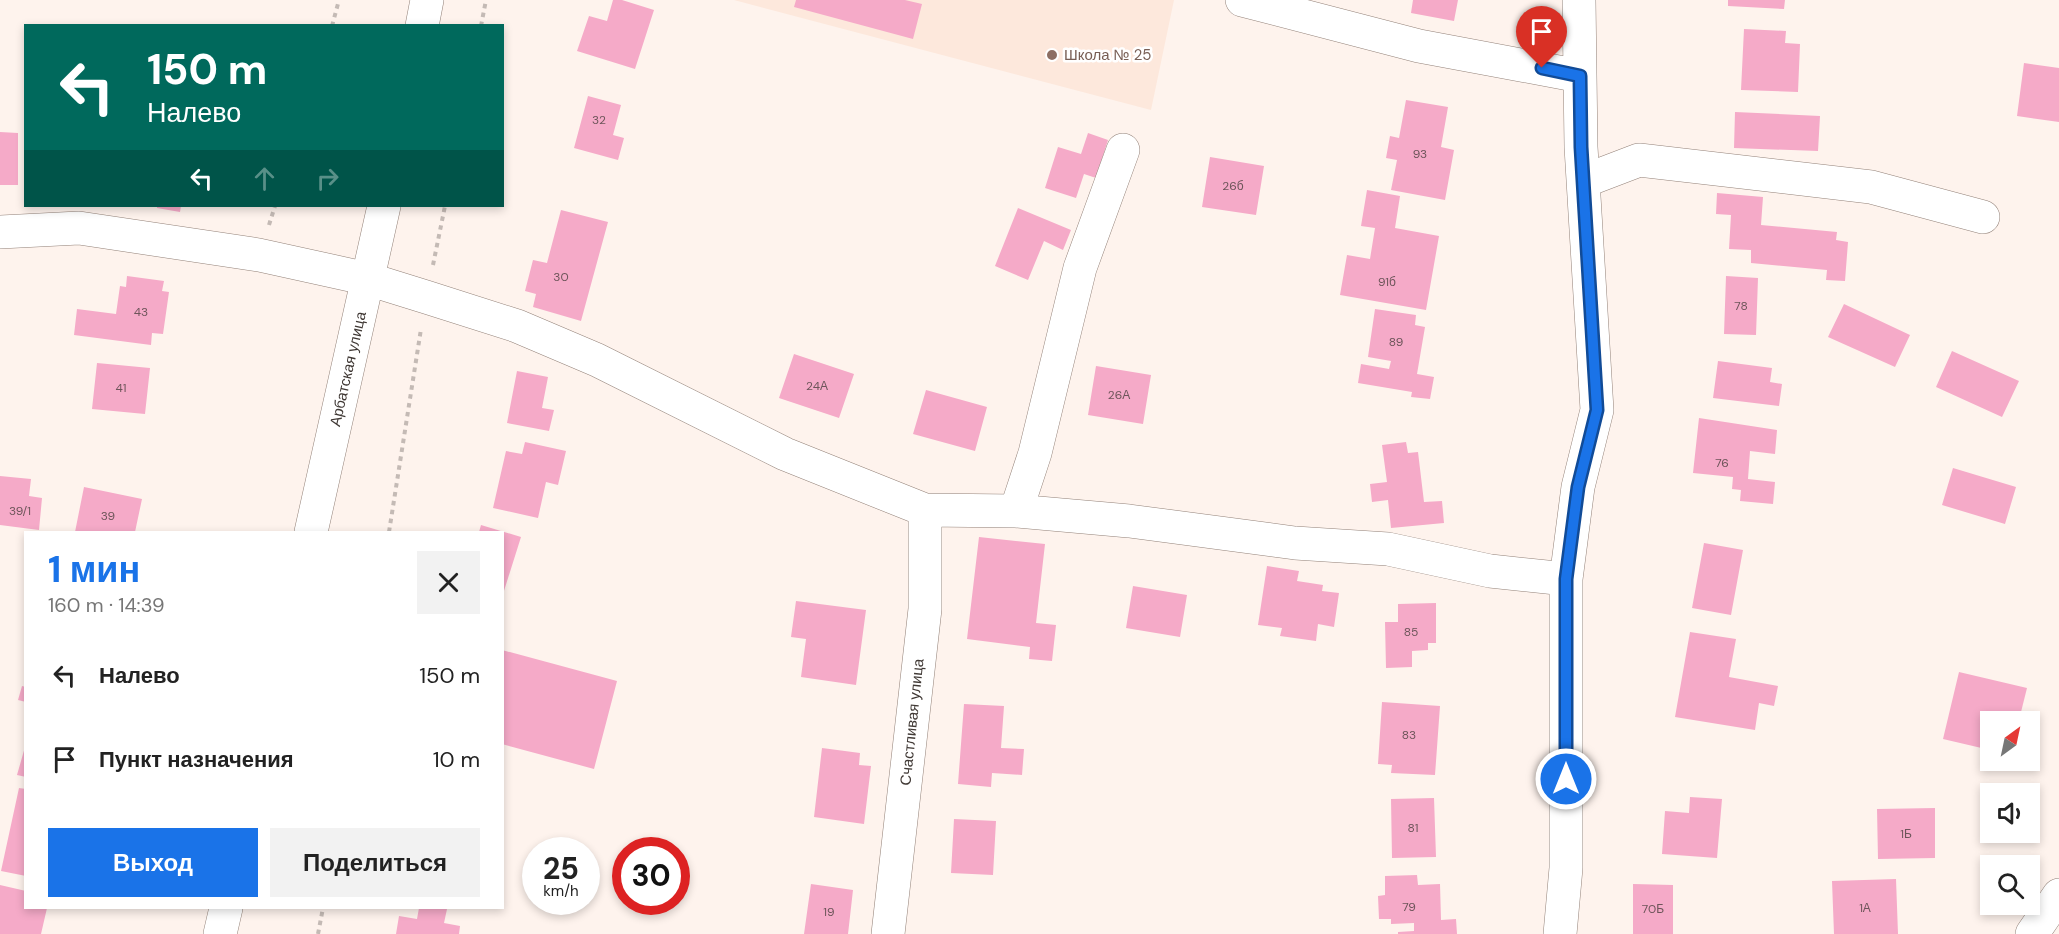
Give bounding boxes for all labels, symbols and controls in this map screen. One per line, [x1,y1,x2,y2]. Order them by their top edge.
pin [1516,6,1567,68]
icon: arrive [1525,15,1558,48]
text: 150 m [147,42,267,97]
place label: Школа № 25 [1064,45,1151,65]
icon: left [48,48,126,126]
marker: Школа № 25 [1045,48,1059,62]
text: Налево [147,95,241,130]
house number: 32 [592,112,606,128]
house number: 93 [1413,146,1427,162]
icon: left [185,162,218,195]
icon: ahead [248,162,281,195]
icon: right [311,162,344,195]
house number: 26б [1222,178,1244,194]
house number: 30 [553,269,569,285]
house number: 91б [1378,274,1396,290]
house number: 78 [1734,298,1748,314]
house number: 43 [134,304,148,320]
street label: Арбатская улица [325,309,371,428]
house number: 89 [1389,334,1403,350]
house number: 24А [806,378,828,394]
house number: 41 [115,380,127,396]
house number: 26А [1108,387,1130,403]
house number: 76 [1715,455,1729,471]
house number: 39/1 [9,503,31,519]
house number: 39 [101,508,115,524]
text: 1 мин [48,546,140,593]
button: close [417,551,480,614]
text: 160 m · 14:39 [48,592,164,618]
house number: 85 [1404,624,1418,640]
street label: Счастливая улица [895,657,929,786]
icon: left [48,659,81,692]
text: Налево [99,661,180,690]
text: 150 m [419,661,480,690]
north arrow [1980,711,2040,771]
map controls [1980,711,2040,915]
house number: 83 [1402,727,1416,743]
icon: arrive [48,743,81,776]
text: Пункт назначения [99,745,294,774]
text: 10 m [433,745,480,774]
position arrow [1534,747,1598,811]
button: sound [1980,783,2040,843]
house number: 81 [1408,820,1418,836]
house number: 1Б [1900,826,1912,842]
button: Выход [48,828,258,897]
button: Поделиться [270,828,480,897]
speed limit sign: 30 [612,837,690,915]
text: 25 [543,849,579,888]
button: search [1980,855,2040,915]
text: km/h [543,881,579,901]
house number: 79 [1402,899,1416,915]
house number: 1А [1859,900,1871,916]
house number: 70Б [1642,901,1664,917]
house number: 19 [823,904,835,920]

